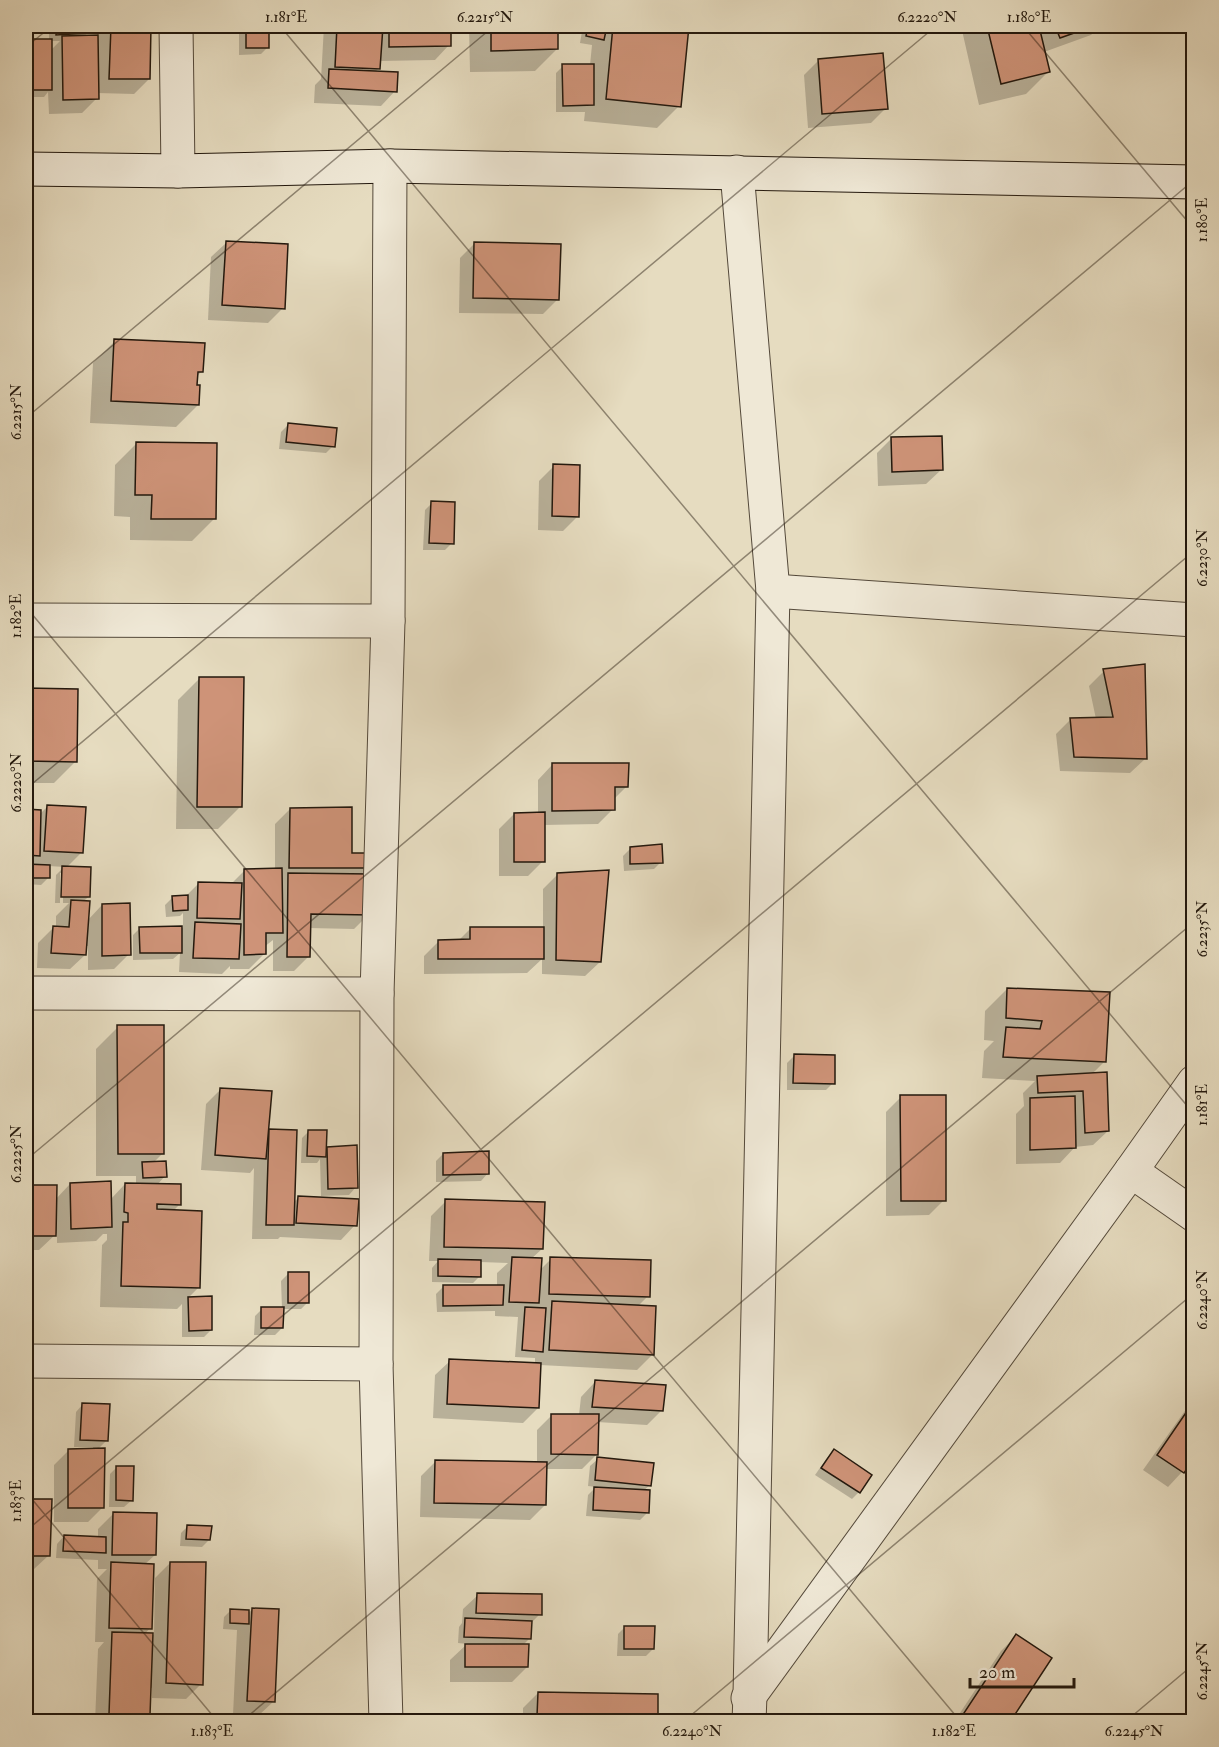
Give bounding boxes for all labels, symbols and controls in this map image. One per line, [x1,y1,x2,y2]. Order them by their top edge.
text: 1.181°E [265,8,307,27]
text: 6.2215°N [457,8,514,27]
text: 6.2220°N [897,8,957,27]
text: 1.180°E [1007,8,1051,27]
text: 1.180°E [1193,198,1212,242]
text: 6.2215°N [7,383,26,440]
text: 6.2230°N [1193,529,1212,587]
text: 1.182°E [7,594,26,638]
text: 6.2220°N [7,753,26,813]
text: 6.2235°N [1193,900,1212,957]
text: 1.181°E [1193,1084,1212,1126]
text: 6.2225°N [7,1124,26,1183]
text: 6.2240°N [1193,1269,1212,1330]
text: 1.183°E [7,1480,26,1522]
text: 6.2245°N [1193,1641,1212,1701]
scale bar [970,1651,1074,1689]
text: 20 m [979,1661,1015,1684]
text: 1.183°E [191,1722,233,1741]
text: 6.2240°N [662,1722,723,1741]
text: 1.182°E [932,1722,976,1741]
text: 6.2245°N [1104,1722,1164,1741]

